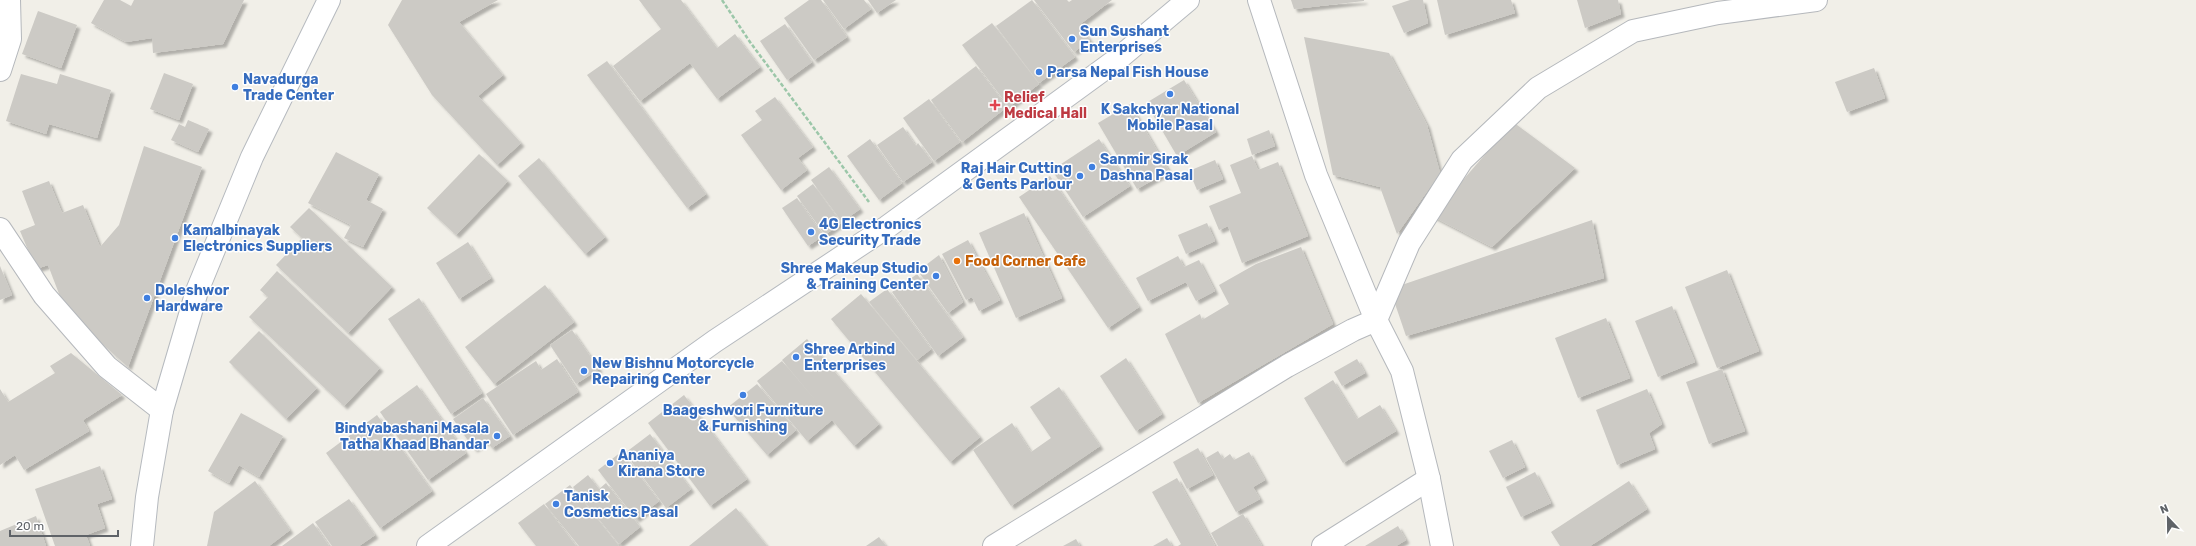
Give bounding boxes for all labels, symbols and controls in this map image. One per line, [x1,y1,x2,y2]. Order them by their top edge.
place label: Sun Sushant Enterprises [1080,23,1170,56]
marker: Sun Sushant Enterprises [1067,34,1077,44]
place label: Parsa Nepal Fish House [1047,64,1209,81]
marker: Parsa Nepal Fish House [1034,67,1044,77]
place label: Navadurga Trade Center [243,71,335,104]
marker: Navadurga Trade Center [230,82,240,92]
place label: Relief Medical Hall [1004,89,1087,122]
marker: K Sakchyar National Mobile Pasal [1165,89,1175,99]
marker: Relief Medical Hall [989,99,1001,111]
place label: K Sakchyar National Mobile Pasal [1101,101,1239,134]
place label: Sanmir Sirak Dashna Pasal [1100,151,1193,184]
place label: Raj Hair Cutting & Gents Parlour [961,160,1073,193]
marker: Sanmir Sirak Dashna Pasal [1087,162,1097,172]
marker: Raj Hair Cutting & Gents Parlour [1075,171,1085,181]
place label: 4G Electronics Security Trade [819,216,922,249]
place label: Kamalbinayak Electronics Suppliers [183,222,333,255]
marker: 4G Electronics Security Trade [806,227,816,237]
marker: Kamalbinayak Electronics Suppliers [170,233,180,243]
place label: Food Corner Cafe [965,253,1086,270]
marker: Food Corner Cafe [952,256,962,266]
place label: Shree Makeup Studio & Training Center [781,260,929,293]
marker: Shree Makeup Studio & Training Center [931,271,941,281]
place label: Doleshwor Hardware [155,282,230,315]
marker: Doleshwor Hardware [142,293,152,303]
place label: Shree Arbind Enterprises [804,341,895,374]
marker: Shree Arbind Enterprises [791,352,801,362]
place label: New Bishnu Motorcycle Repairing Center [592,355,754,388]
marker: New Bishnu Motorcycle Repairing Center [579,366,589,376]
marker: Baageshwori Furniture & Furnishing [738,390,748,400]
place label: Baageshwori Furniture & Furnishing [663,402,823,435]
place label: Bindyabashani Masala Tatha Khaad Bhandar [335,420,490,453]
marker: Bindyabashani Masala Tatha Khaad Bhandar [492,431,502,441]
place label: Ananiya Kirana Store [618,447,705,480]
marker: Ananiya Kirana Store [605,458,615,468]
place label: Tanisk Cosmetics Pasal [564,488,678,521]
north arrow [2148,498,2188,538]
marker: Tanisk Cosmetics Pasal [551,499,561,509]
text: N [2158,502,2171,517]
scale bar [10,512,118,538]
text: 20 m [16,519,44,533]

